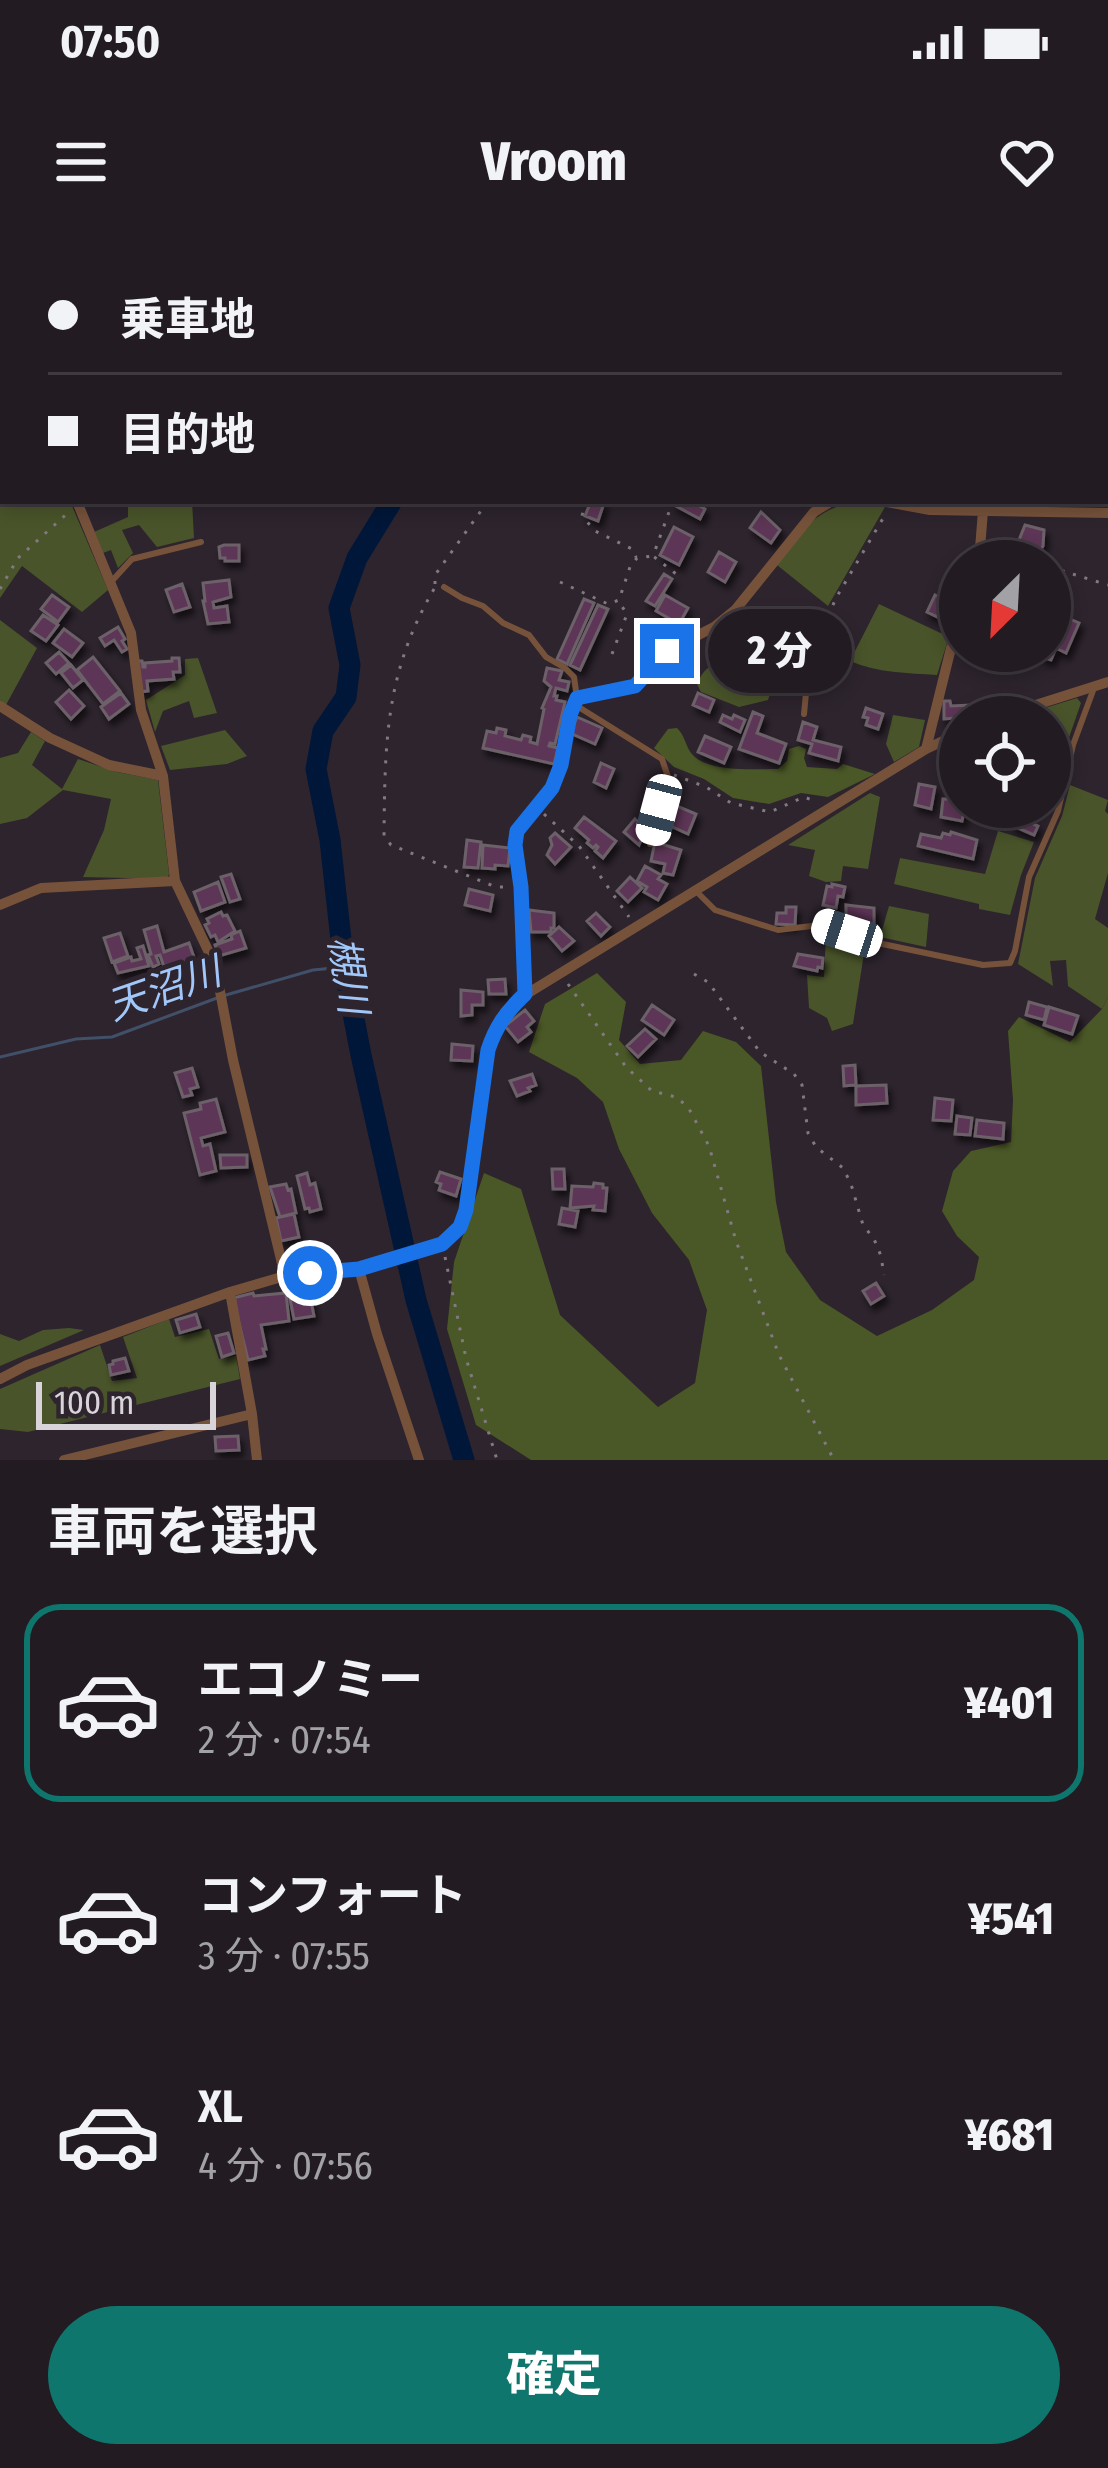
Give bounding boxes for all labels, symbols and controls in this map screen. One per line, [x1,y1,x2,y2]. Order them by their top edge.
text: 07:50 [60,15,160,69]
icon: menu [48,129,114,195]
icon: heart [994,129,1060,195]
text: Vroom [481,130,627,194]
text: 乗車地 [120,293,255,347]
text: 目的地 [120,408,255,462]
north arrow [939,540,1071,672]
map controls [939,540,1071,828]
callout: 2 分 [709,609,853,693]
route end [640,624,694,678]
text: 2 分 [747,628,813,674]
button: locate [939,696,1071,828]
car [632,771,686,849]
car [807,905,887,961]
water label: 槻川 [319,933,377,1021]
water label: 天沼川 [101,947,231,1030]
route start [283,1246,337,1300]
scale bar [36,1376,216,1429]
text: 100 m [54,1383,134,1423]
text: 車両を選択 [48,1500,318,1564]
icon: car [54,1649,162,1757]
text: エコノミー [198,1653,423,1707]
text: ¥401 [964,1676,1054,1730]
text: 2 分 · 07:54 [198,1717,371,1763]
icon: car [54,1865,162,1973]
text: コンフォート [198,1869,467,1923]
text: ¥541 [968,1892,1054,1946]
text: 3 分 · 07:55 [198,1933,370,1979]
text: XL [198,2080,243,2134]
icon: car [54,2081,162,2189]
text: ¥681 [965,2108,1054,2162]
text: 4 分 · 07:56 [198,2143,373,2189]
button: 確定 [48,2306,1060,2444]

